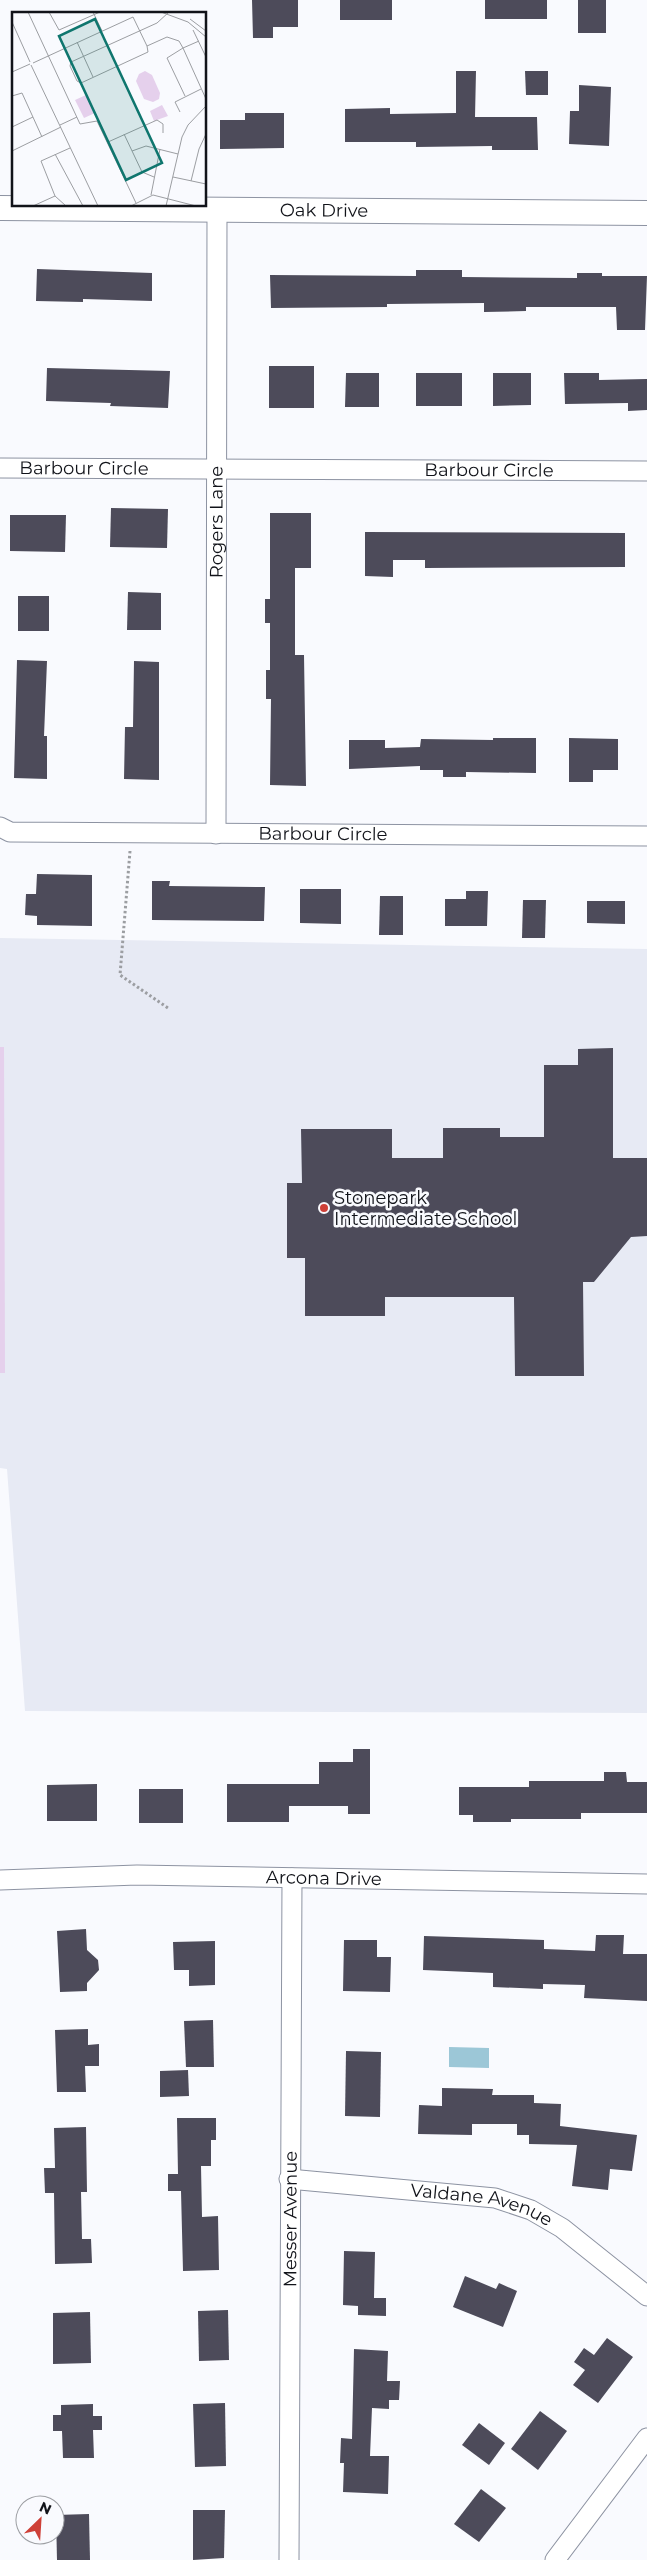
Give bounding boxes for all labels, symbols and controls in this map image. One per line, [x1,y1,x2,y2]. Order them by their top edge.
inset map [12,12,206,206]
street label: Oak Drive [280,199,368,222]
street label: Barbour Circle [19,457,149,480]
street label: Barbour Circle [424,459,554,482]
street label: Rogers Lane [205,466,228,578]
street label: Barbour Circle [258,823,388,845]
place label: Stonepark Intermediate School [334,1187,517,1230]
marker: Stonepark Intermediate School [318,1202,330,1214]
street label: Arcona Drive [266,1866,382,1890]
street label: Messer Avenue [279,2151,302,2287]
street label: Valdane Avenue [410,2179,557,2231]
north arrow [15,2495,65,2545]
text: N [37,2498,54,2519]

